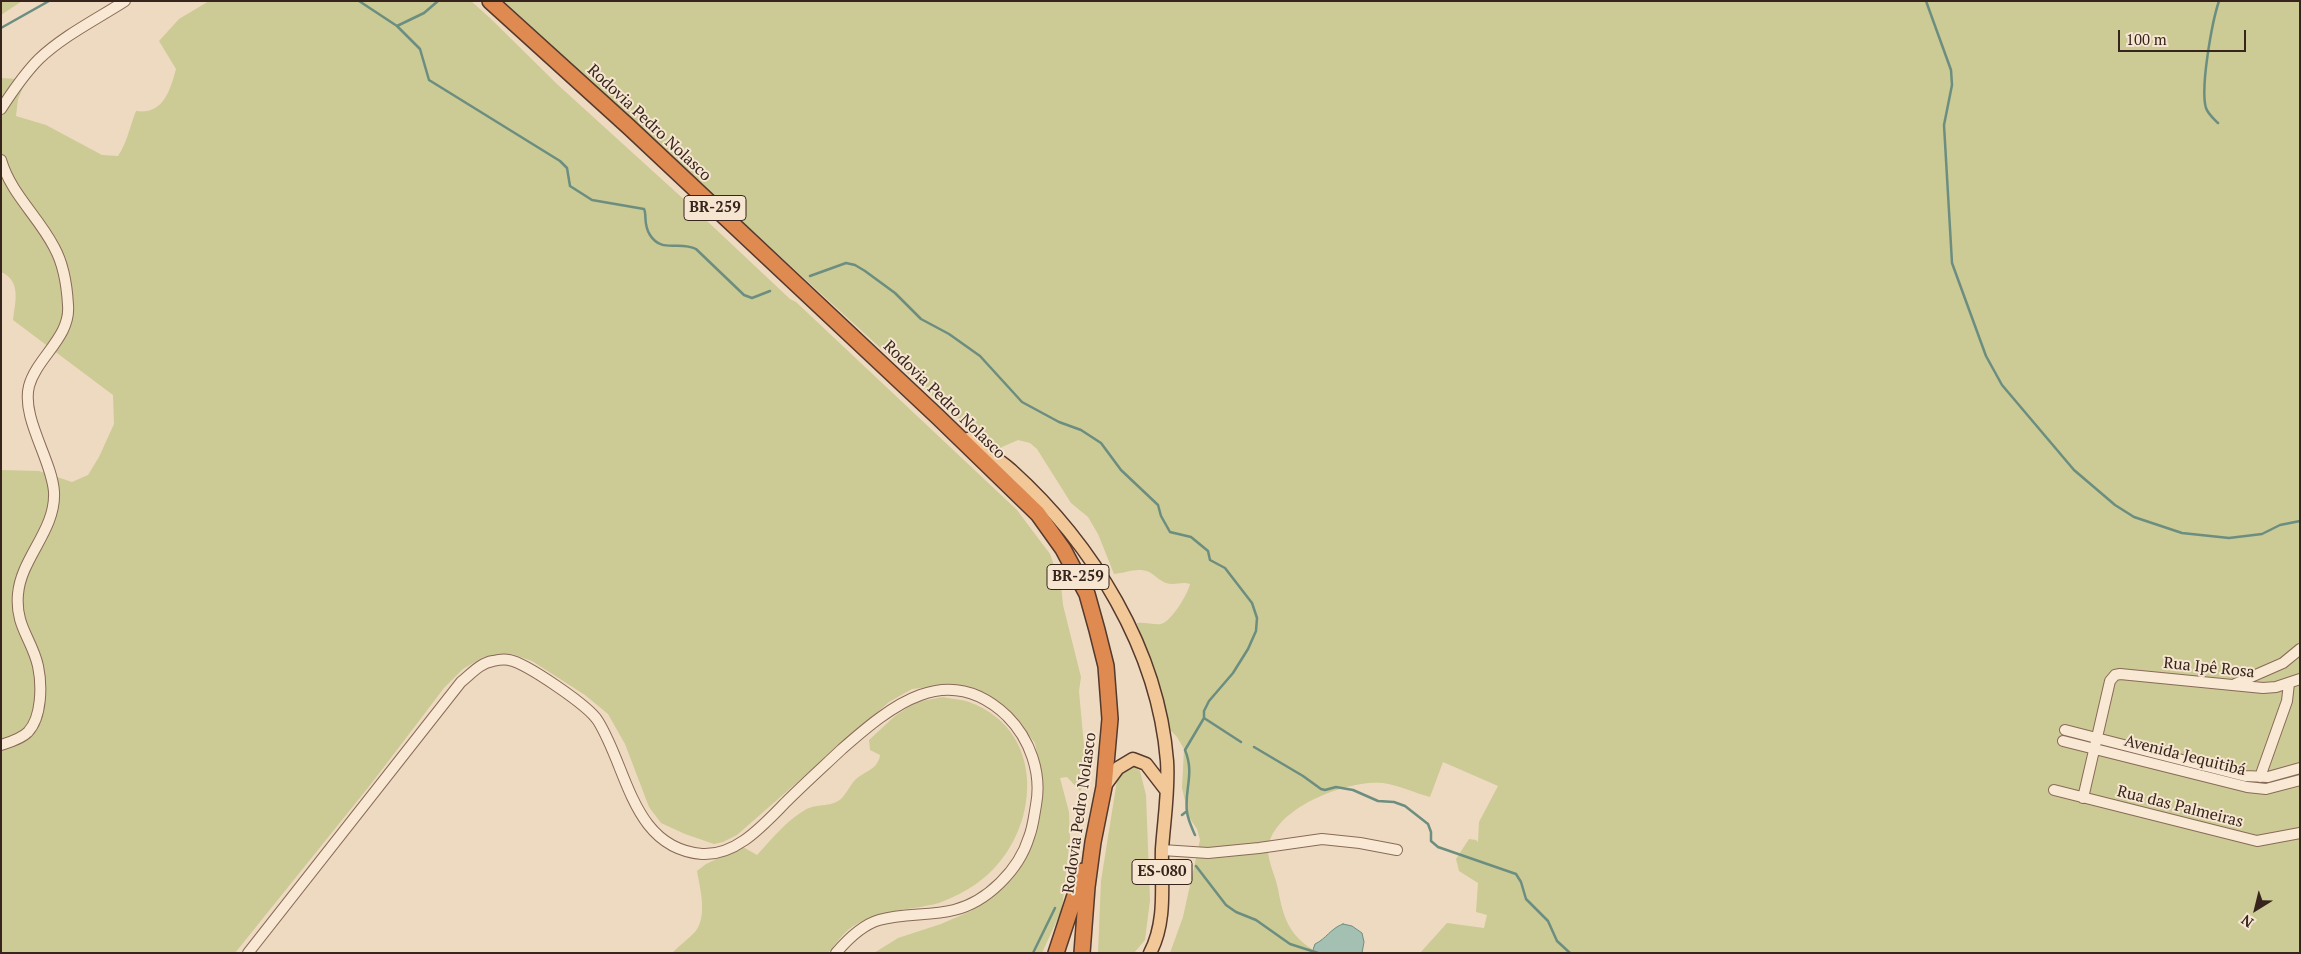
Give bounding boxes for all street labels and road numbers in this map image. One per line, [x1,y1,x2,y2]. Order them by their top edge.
street label: Rodovia Pedro Nolasco [583,61,715,185]
road number: BR-259 [684,196,746,220]
street label: Rodovia Pedro Nolasco [879,337,1009,463]
road number: BR-259 [1047,564,1109,590]
street label: Rua Ipê Rosa [2162,654,2256,682]
street label: Rodovia Pedro Nolasco [1059,731,1101,895]
street label: Avenida Jequitibá [2122,732,2248,780]
street label: Rua das Palmeiras [2115,782,2245,832]
road number: ES-080 [1132,860,1192,884]

